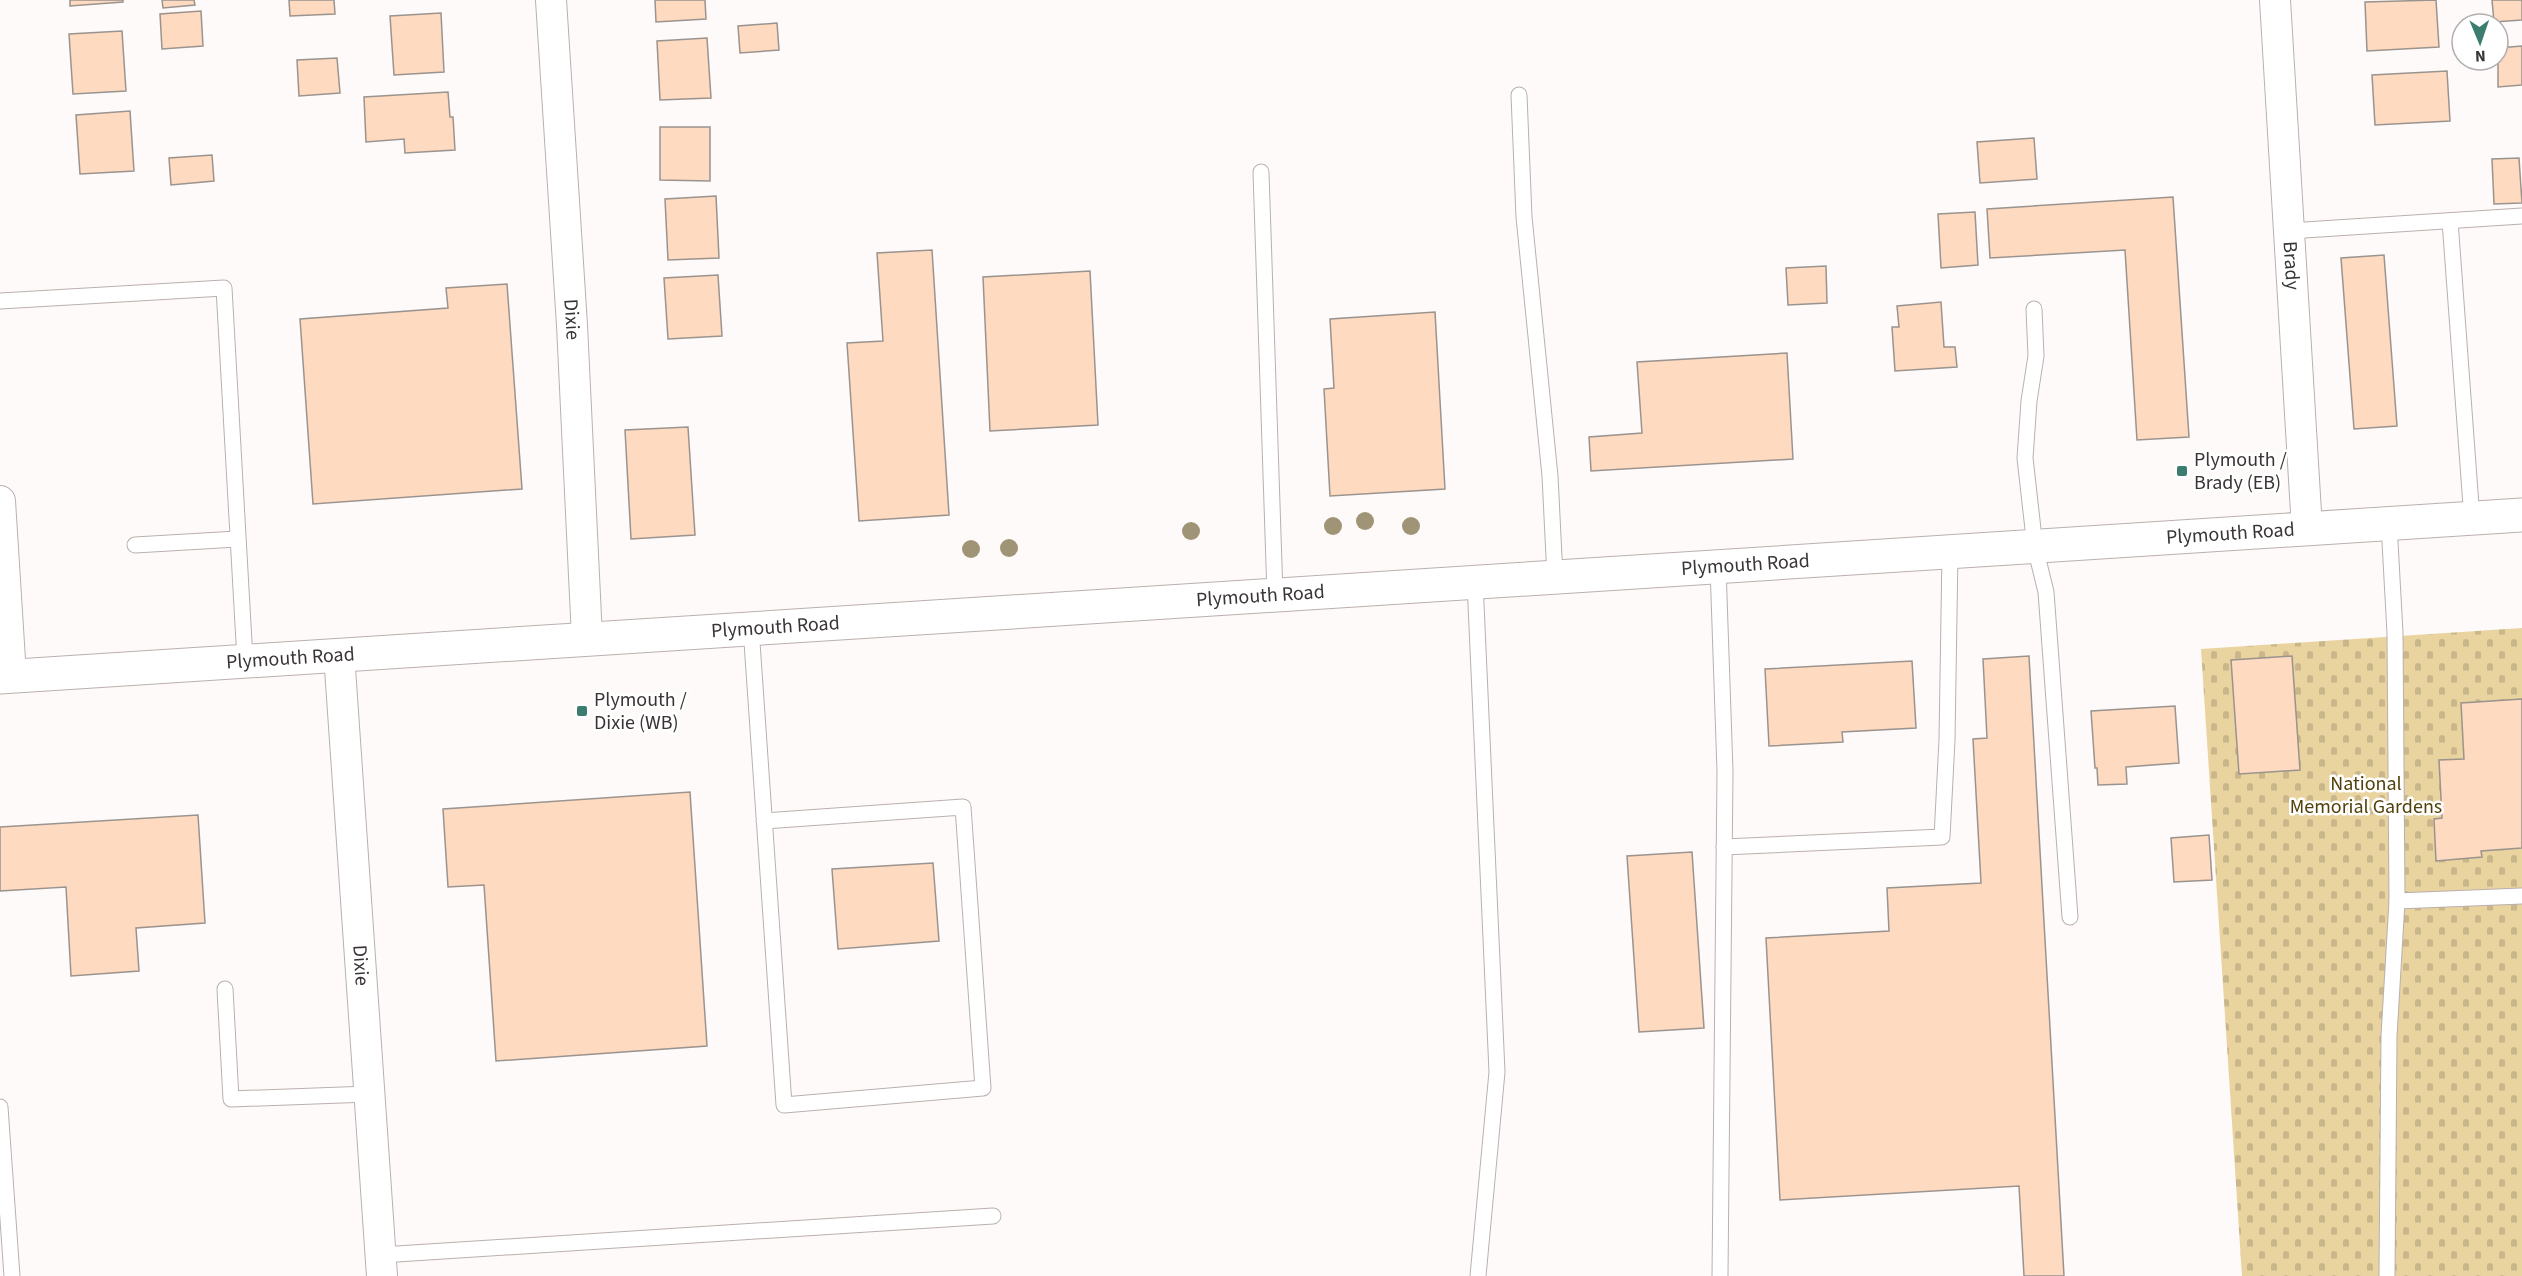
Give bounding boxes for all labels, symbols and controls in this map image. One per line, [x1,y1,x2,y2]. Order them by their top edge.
north arrow [2450,12,2510,72]
text: N [2475,45,2486,67]
street label: Brady [2276,240,2307,291]
street label: Dixie [556,298,587,341]
place label: Plymouth / Brady (EB) [2194,446,2287,497]
marker: Plymouth / Brady (EB) [2175,464,2189,478]
street label: Plymouth Road [2165,516,2296,552]
street label: Plymouth Road [1680,547,1811,583]
street label: Plymouth Road [1195,578,1326,614]
street label: Plymouth Road [710,609,841,645]
street label: Plymouth Road [225,640,356,676]
place label: Plymouth / Dixie (WB) [594,686,687,737]
marker: Plymouth / Dixie (WB) [575,704,589,718]
park label: National Memorial Gardens [2290,770,2442,821]
street label: Dixie [345,944,376,987]

